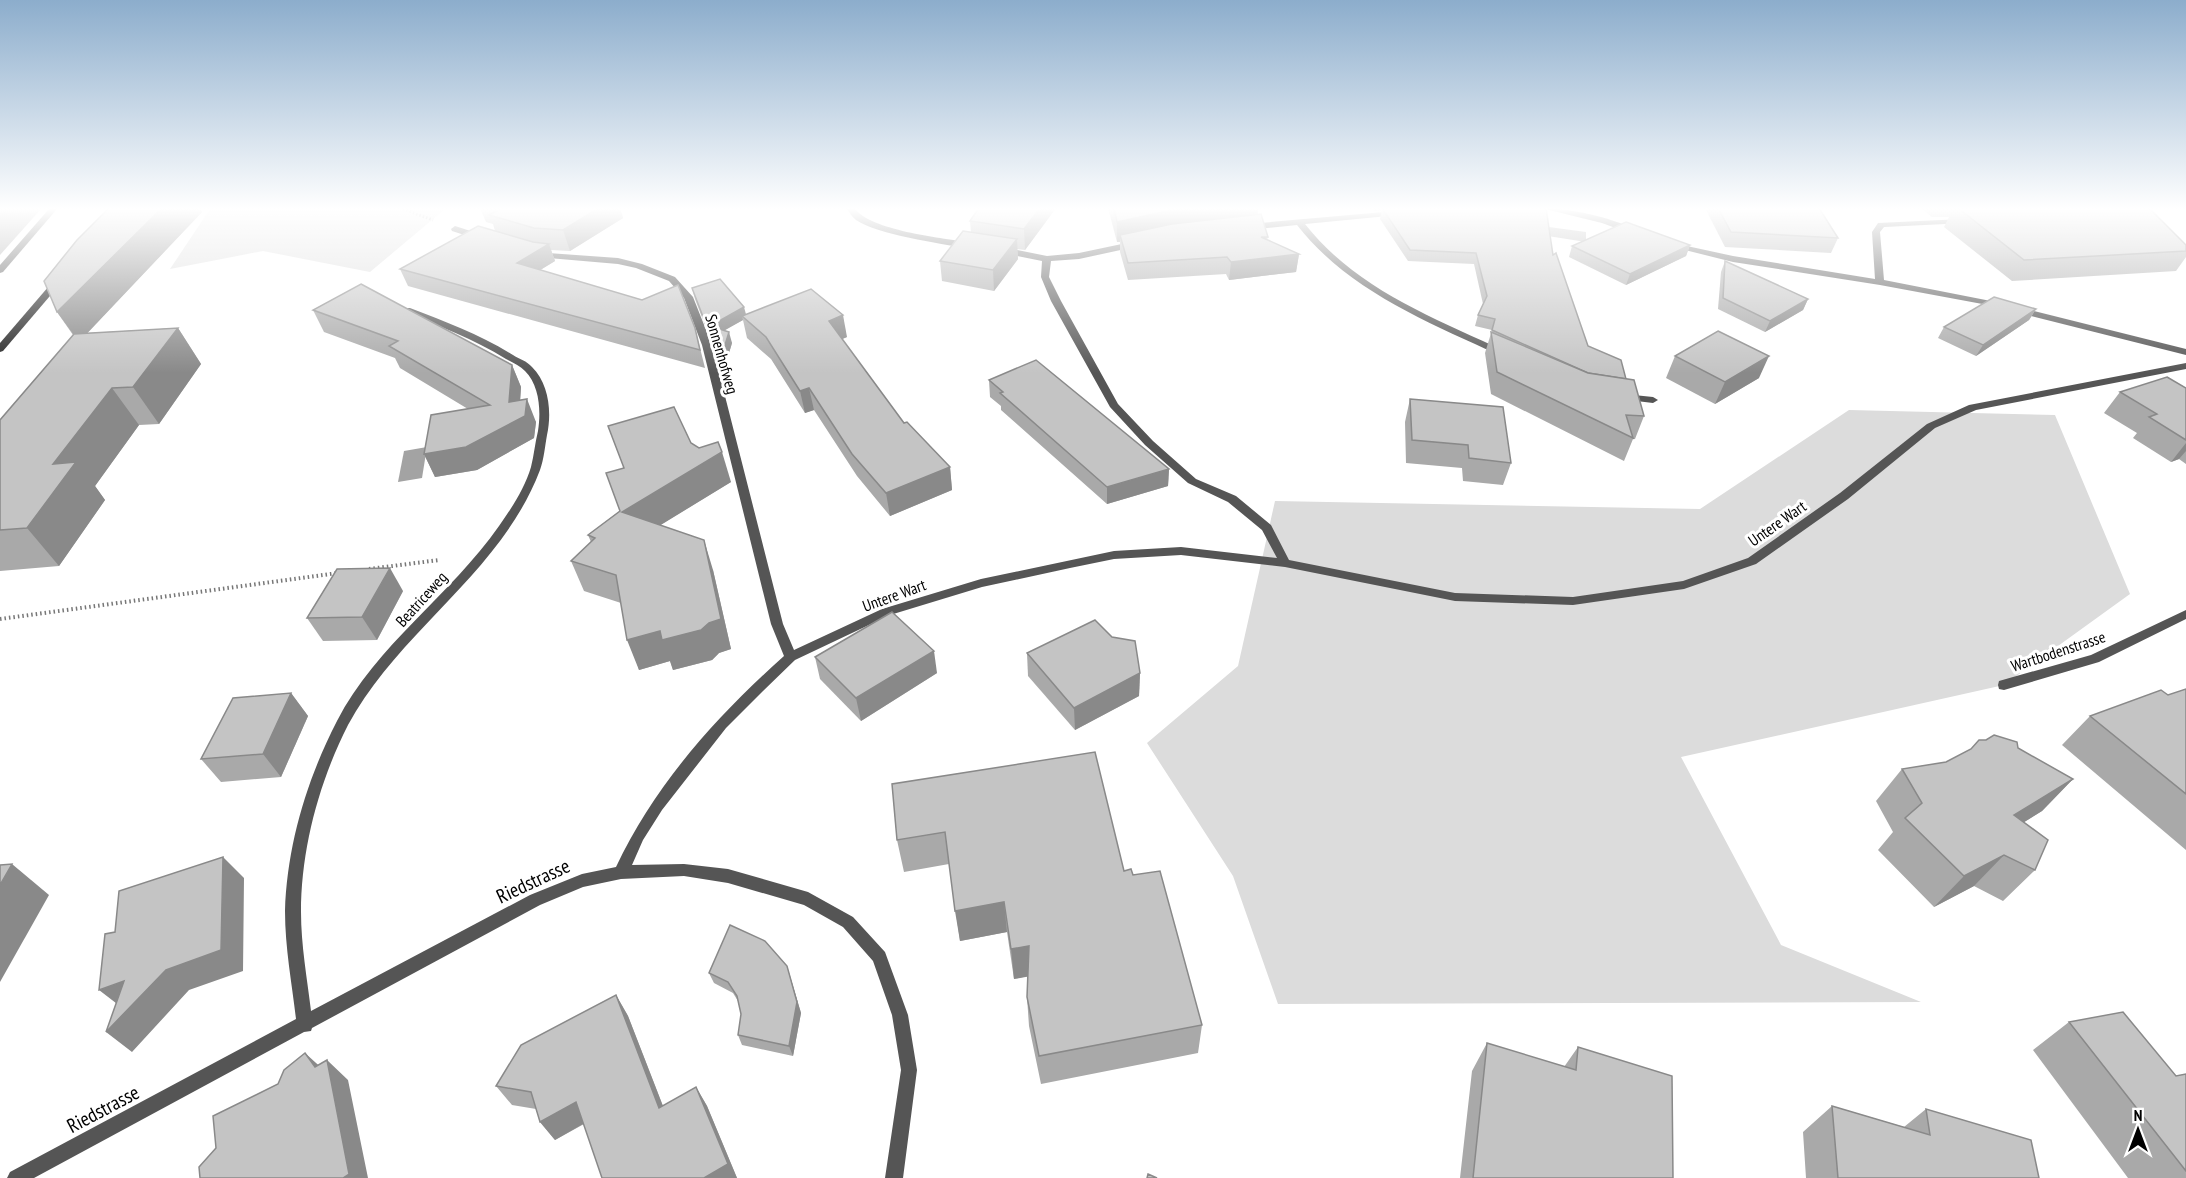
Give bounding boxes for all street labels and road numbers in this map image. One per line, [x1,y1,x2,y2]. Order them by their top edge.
street label: Sonnenhofweg [701,312,743,396]
street label: Untere Wart [1744,495,1810,550]
street label: Beatriceweg [391,567,451,631]
street label: Untere Wart [859,574,929,616]
street label: Wartbodenstrasse [2008,626,2108,676]
street label: Riedstrasse [492,853,574,909]
street label: Riedstrasse [62,1079,144,1139]

